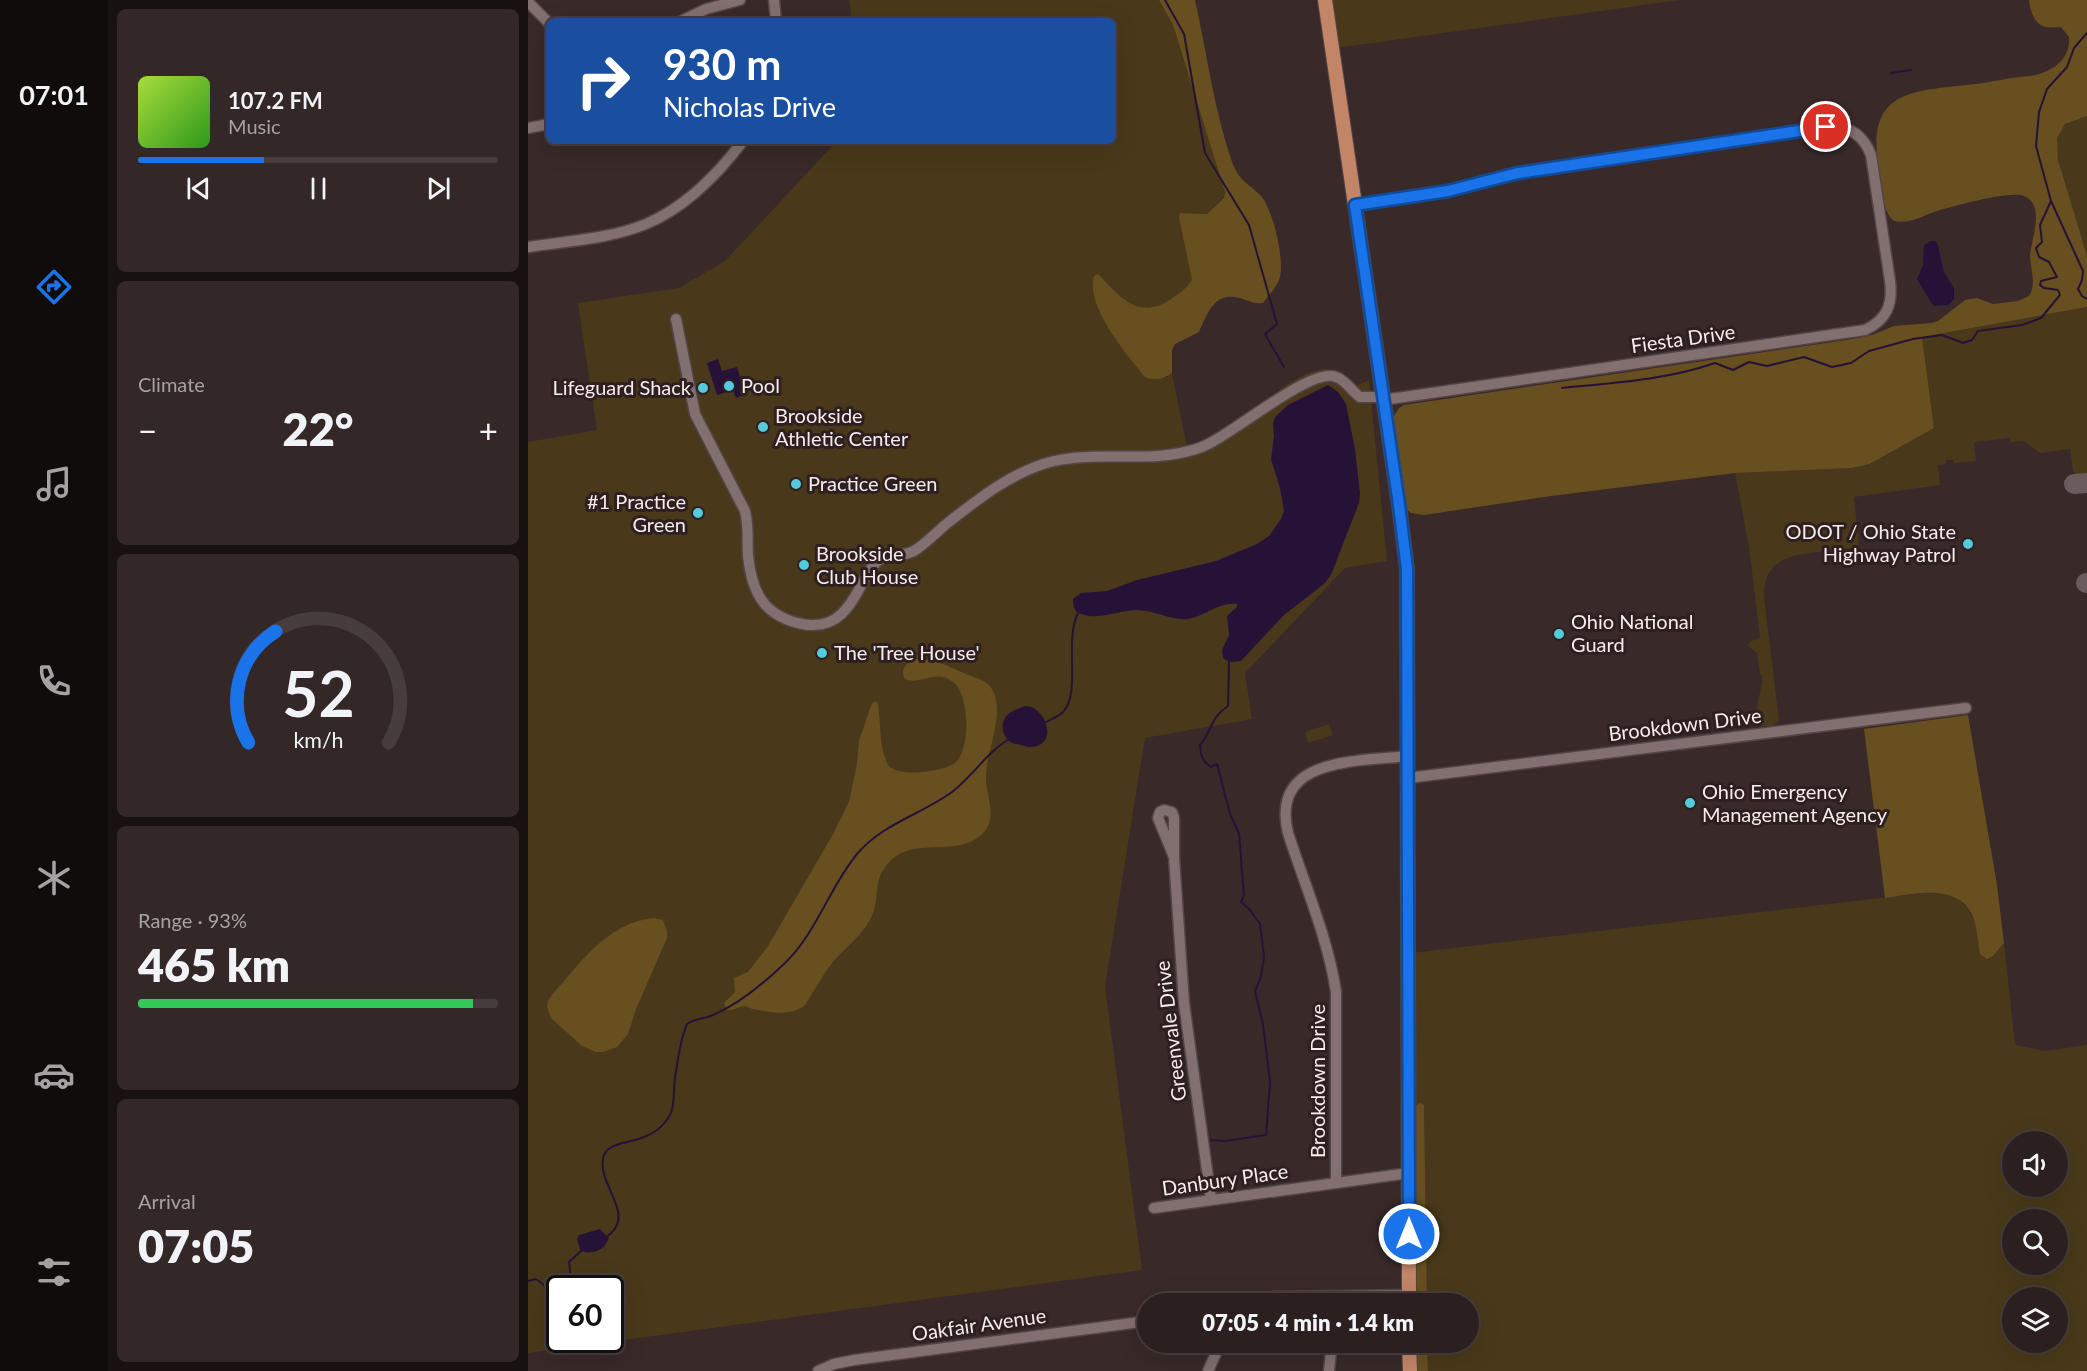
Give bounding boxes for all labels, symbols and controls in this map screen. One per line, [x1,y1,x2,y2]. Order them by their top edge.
text: 930 m [663,39,781,89]
icon: right [564,42,642,120]
text: 07:01 [19,78,89,111]
text: 107.2 FM [228,87,323,114]
text: Nicholas Drive [663,90,836,123]
pin [1800,101,1851,152]
icon: arrive [1809,110,1842,143]
text: Music [228,114,281,138]
icon: previous [182,172,215,205]
icon: pause [302,172,335,205]
icon: next [422,172,455,205]
icon: directions [33,266,75,308]
street label: Fiesta Drive [1629,319,1737,357]
text: Climate [138,372,205,396]
place label: Pool [741,373,780,397]
place label: Lifeguard Shack [553,375,692,399]
marker: Pool [722,379,736,393]
marker: Lifeguard Shack [696,381,710,395]
text: 22° [283,402,353,456]
place label: Brookside Athletic Center [775,403,909,450]
text: − [138,410,157,450]
text: + [479,410,498,450]
marker: Brookside Athletic Center [756,420,770,434]
icon: music [33,463,75,505]
place label: Practice Green [808,471,937,495]
marker: Practice Green [789,477,803,491]
place label: #1 Practice Green [587,489,686,536]
marker: #1 Practice Green [691,506,705,520]
place label: ODOT / Ohio State Highway Patrol [1786,519,1956,566]
marker: ODOT / Ohio State Highway Patrol [1961,537,1975,551]
place label: Brookside Club House [816,541,918,588]
marker: Brookside Club House [797,558,811,572]
place label: Ohio National Guard [1571,609,1694,656]
marker: Ohio National Guard [1552,627,1566,641]
place label: The 'Tree House' [834,640,980,664]
marker: The 'Tree House' [815,646,829,660]
text: 52 [282,655,354,730]
icon: phone [33,660,75,702]
street label: Brookdown Drive [1607,703,1763,745]
text: km/h [293,727,343,753]
place label: Ohio Emergency Management Agency [1702,779,1888,826]
marker: Ohio Emergency Management Agency [1683,796,1697,810]
icon: climate [33,857,75,899]
text: Range · 93% [138,908,247,932]
text: 465 km [138,938,290,992]
street label: Greenvale Drive [1149,959,1191,1103]
street label: Brookdown Drive [1305,1004,1329,1158]
icon: car [33,1054,75,1096]
map controls [2002,1131,2068,1353]
button: sound [2002,1131,2068,1197]
street label: Danbury Place [1160,1158,1289,1200]
text: Arrival [138,1189,196,1213]
position arrow [1377,1202,1441,1266]
button: search [2002,1209,2068,1275]
text: 07:05 [138,1219,254,1273]
icon: filters [33,1251,75,1293]
speed limit sign: 60 [546,1275,624,1353]
button: layers [2002,1287,2068,1353]
street label: Oakfair Avenue [910,1303,1047,1345]
text: 07:05 · 4 min · 1.4 km [1202,1309,1414,1336]

